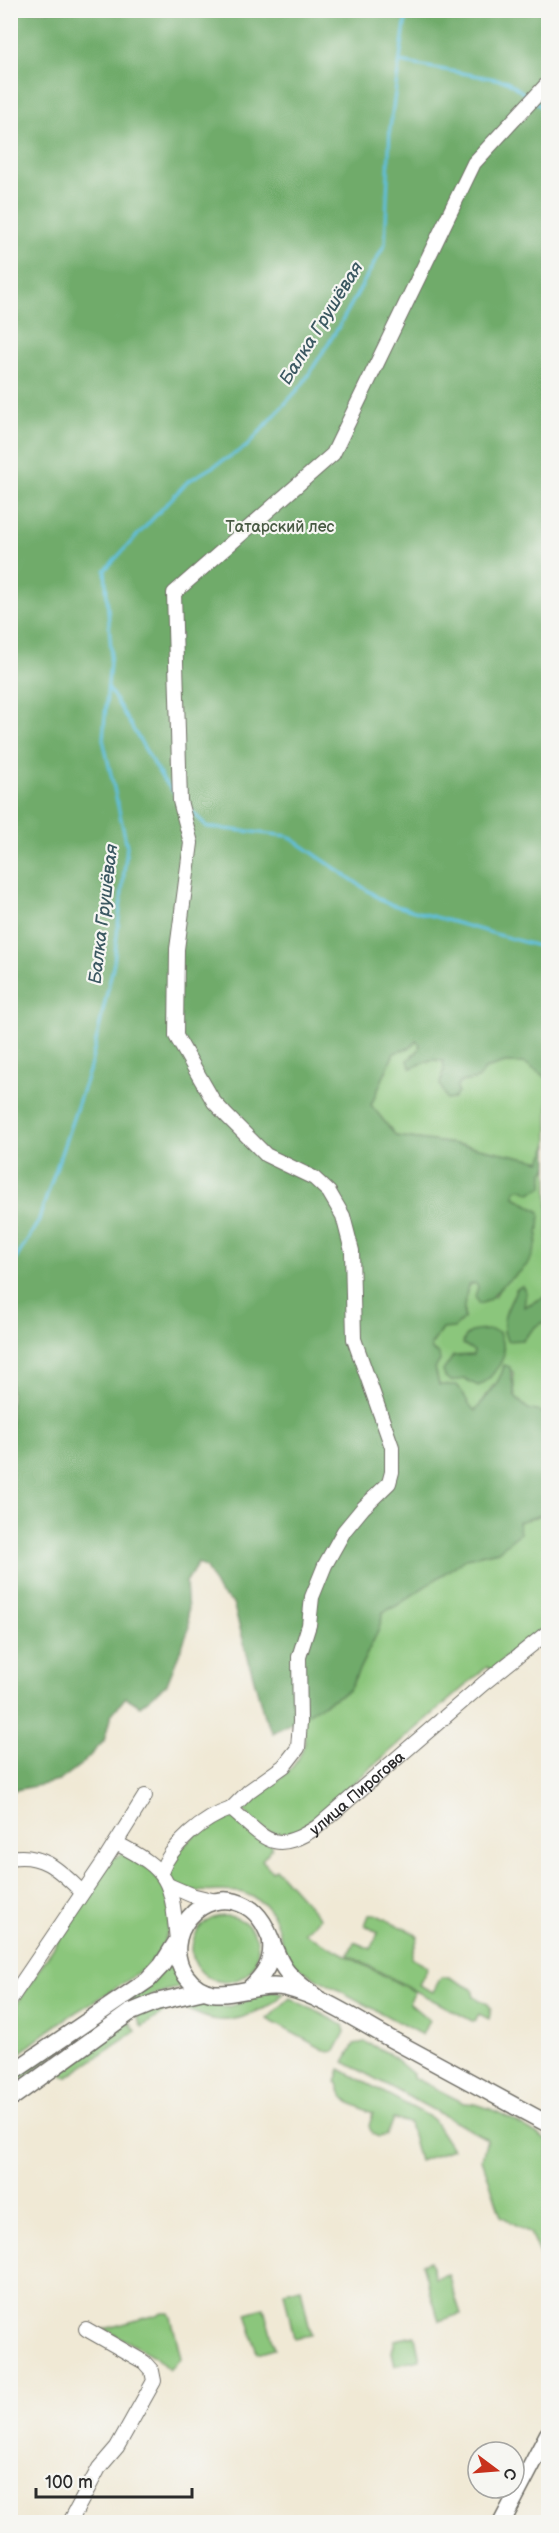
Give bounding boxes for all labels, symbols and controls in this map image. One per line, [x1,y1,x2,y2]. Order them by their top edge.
water label: Балка Грушёвая [275,258,368,388]
park label: Татарский лес [226,518,335,537]
water label: Балка Грушёвая [85,843,122,985]
street label: улица Пирогова [307,1747,409,1840]
north arrow [466,2440,526,2500]
scale bar [36,2461,192,2499]
text: С [498,2466,520,2482]
text: 100 m [45,2472,93,2493]

